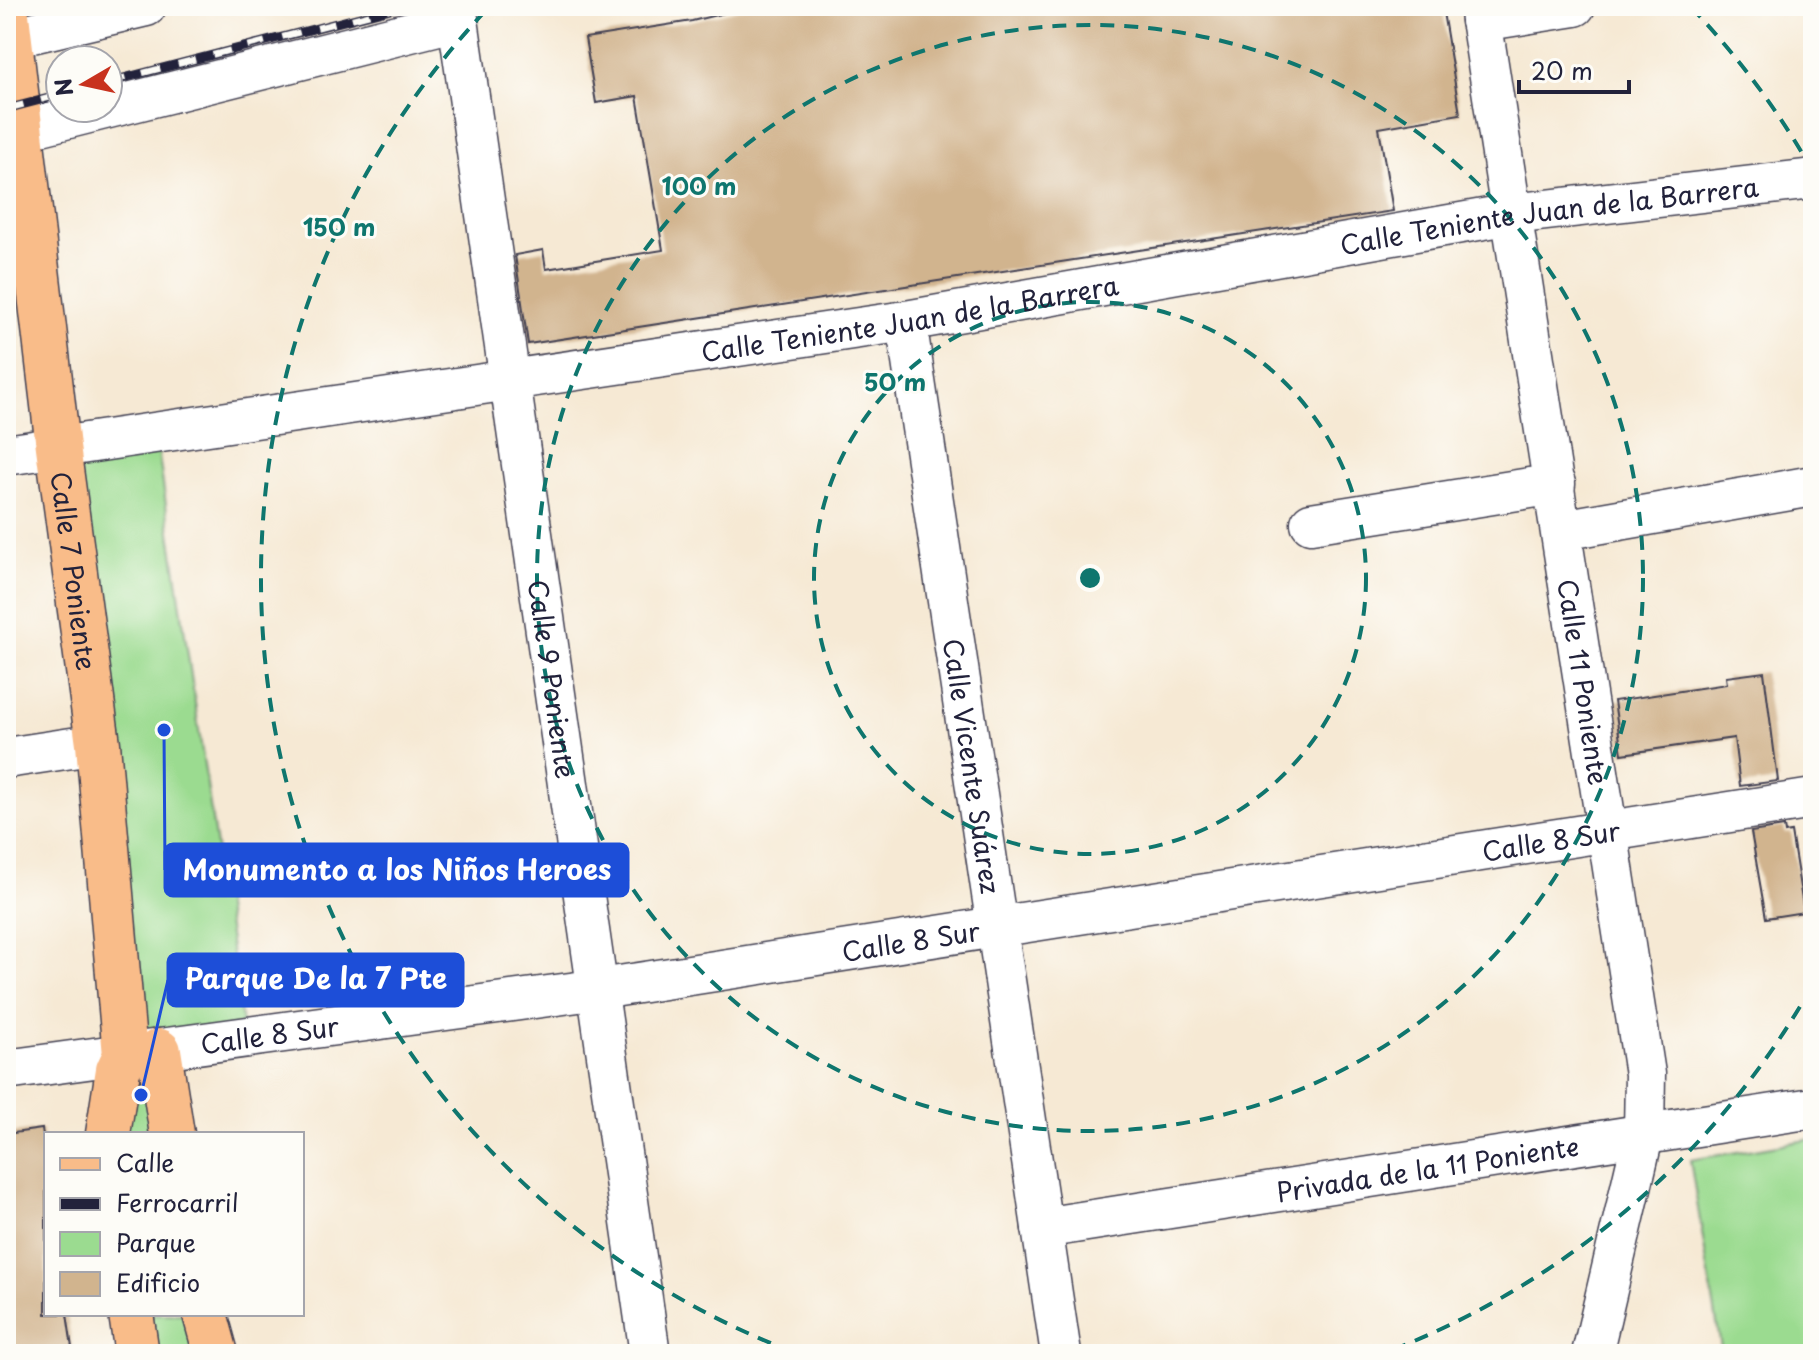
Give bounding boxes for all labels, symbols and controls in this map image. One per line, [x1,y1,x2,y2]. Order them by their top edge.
north arrow [44,44,124,124]
scale bar [1519,44,1629,94]
text: 20 m [1531,52,1593,88]
text: N [45,76,80,99]
street label: Calle Teniente Juan de la Barrera [1337,166,1761,264]
text: 100 m [662,167,736,203]
text: 150 m [303,208,375,244]
street label: Calle Teniente Juan de la Barrera [698,264,1121,371]
text: 50 m [864,363,926,399]
street label: Calle 7 Poniente [42,469,107,673]
centre of rings [1076,564,1104,592]
street label: Calle 11 Poniente [1549,576,1619,788]
street label: Calle 9 Poniente [519,577,586,781]
street label: Calle Vicente Suárez [934,636,1011,896]
street label: Calle 8 Sur [1479,810,1624,870]
callout: Monumento a los Niños Heroes [165,844,628,896]
text: Monumento a los Niños Heroes [183,847,612,890]
street label: Calle 8 Sur [839,910,983,970]
callout: Parque De la 7 Pte [168,954,463,1006]
text: Parque De la 7 Pte [185,956,447,999]
street label: Calle 8 Sur [198,1005,342,1063]
street label: Privada de la 11 Poniente [1274,1125,1581,1211]
legend [44,1132,304,1316]
text: Calle [116,1144,174,1180]
text: Ferrocarril [116,1184,239,1220]
text: Parque [116,1224,196,1260]
text: Edificio [116,1264,200,1300]

